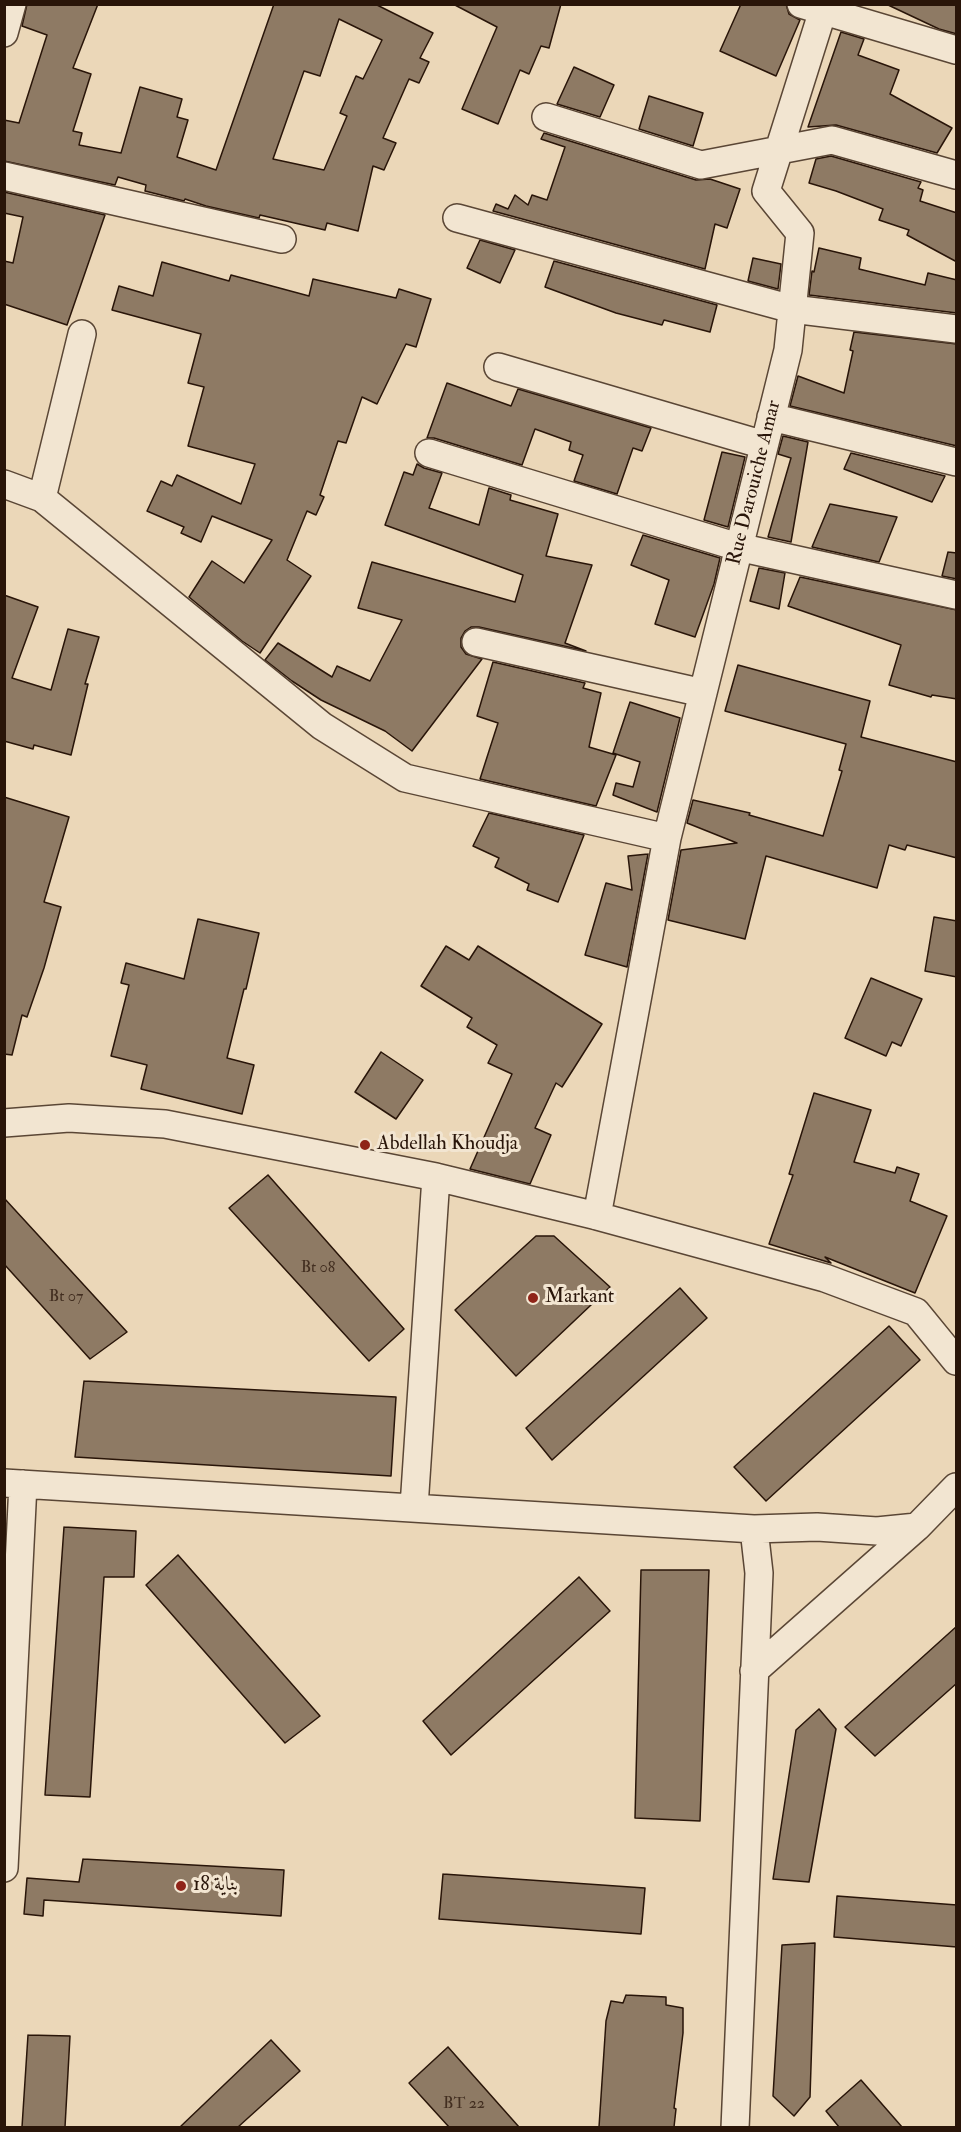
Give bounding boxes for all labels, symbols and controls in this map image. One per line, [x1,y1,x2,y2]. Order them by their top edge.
street label: Rue Darouiche Amar [723,398,787,568]
place label: Abdellah Khoudja [377,1133,518,1157]
marker: Abdellah Khoudja [358,1138,372,1152]
house number: Bt 08 [301,1259,335,1279]
place label: Markant [545,1286,614,1310]
house number: Bt 07 [49,1288,83,1308]
marker: Markant [526,1291,540,1305]
place label: بناية 18 [193,1874,238,1898]
marker: بناية 18 [174,1879,188,1893]
house number: BT 22 [443,2095,485,2115]

